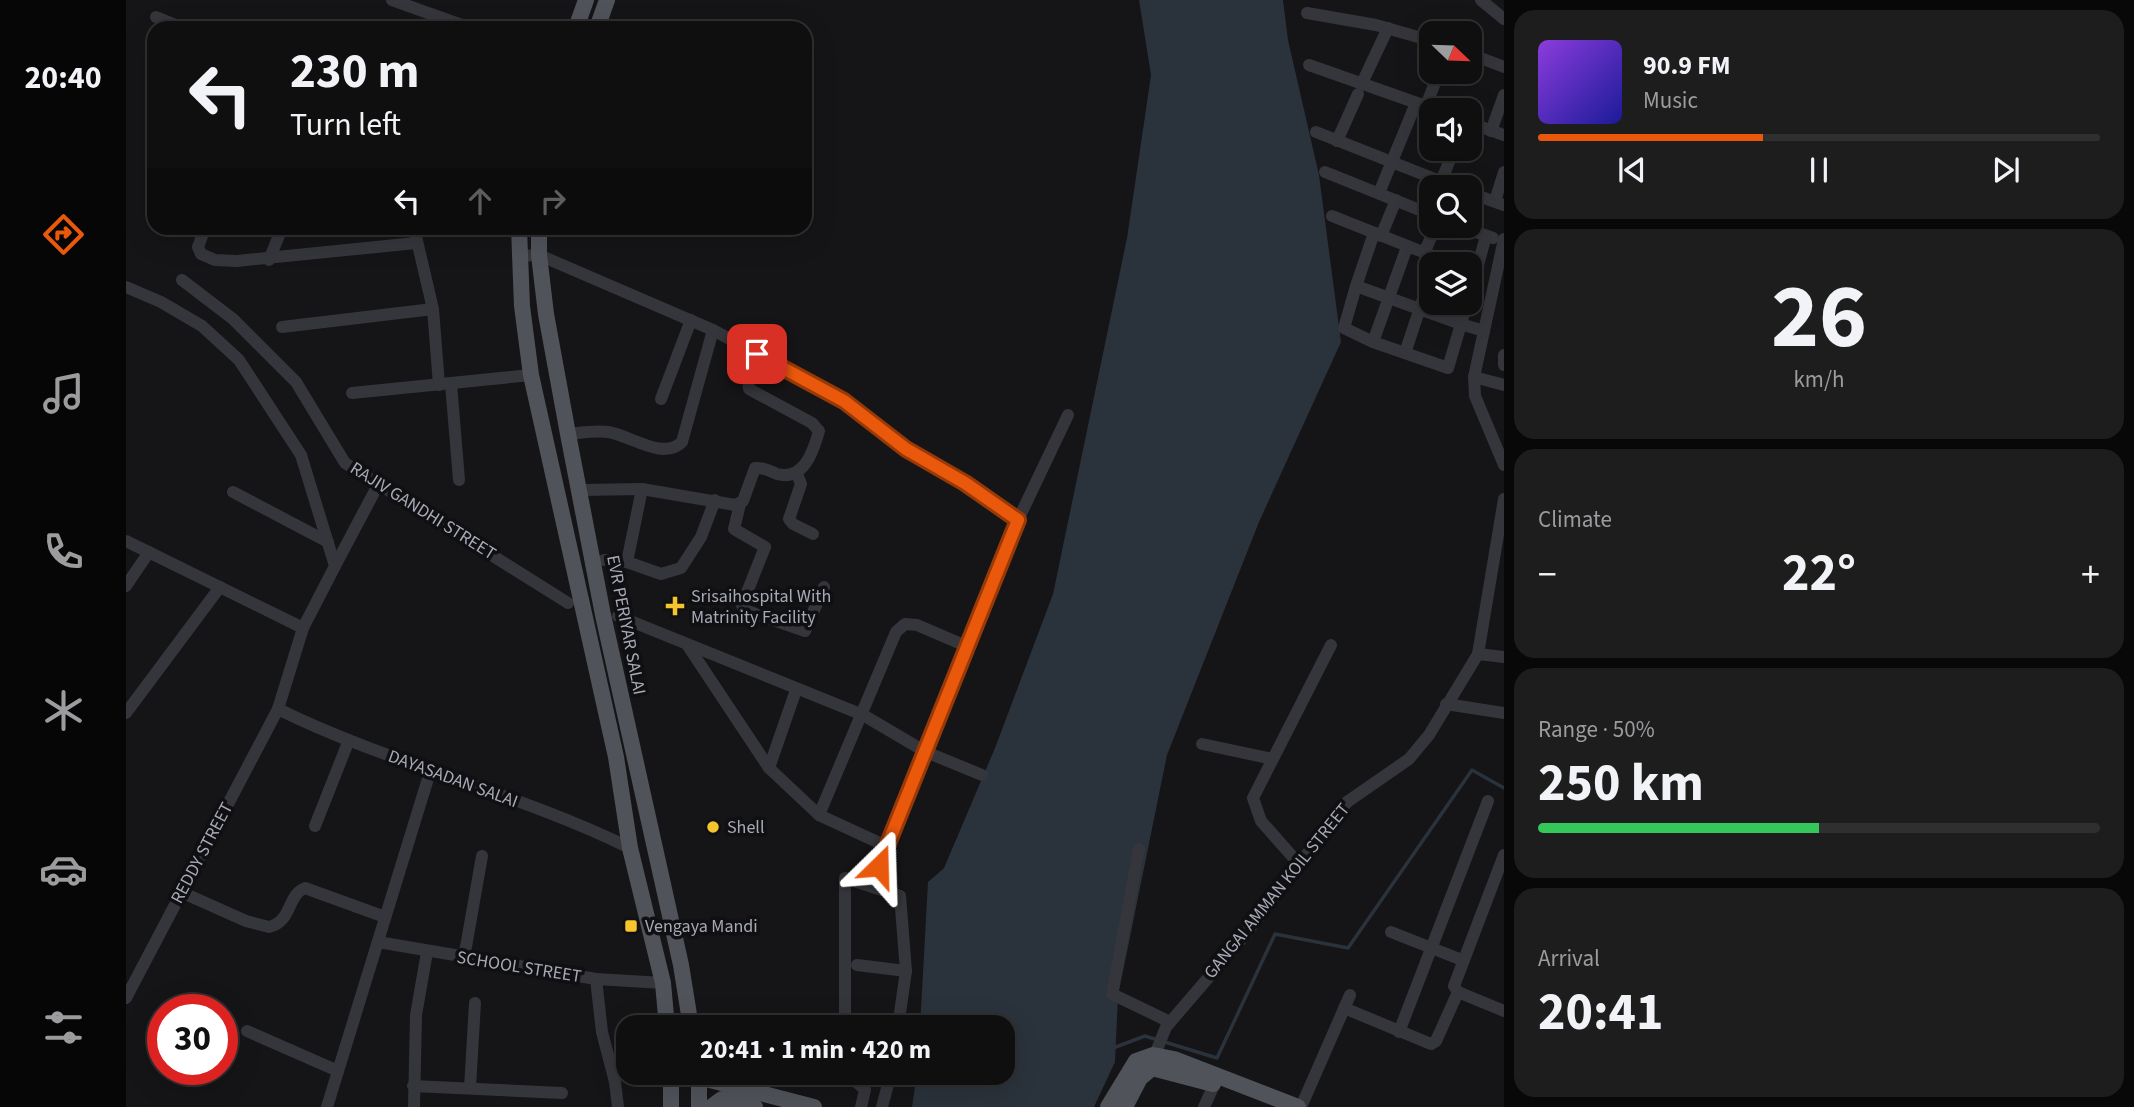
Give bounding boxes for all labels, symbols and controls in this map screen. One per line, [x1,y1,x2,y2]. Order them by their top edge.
north arrow [1419,21,1482,84]
map controls [1419,21,1482,315]
text: 230 m [290,37,419,107]
text: 90.9 FM [1643,47,1731,84]
icon: left [175,49,266,140]
text: 20:40 [24,55,102,101]
text: Music [1643,84,1698,117]
button: sound [1419,98,1482,161]
text: Turn left [290,102,401,148]
icon: previous [1613,151,1651,189]
icon: pause [1800,151,1838,189]
icon: next [1987,151,2025,189]
button: search [1419,175,1482,238]
icon: left [388,182,426,220]
icon: ahead [461,182,499,220]
icon: right [534,182,572,220]
icon: directions [39,210,88,259]
button: layers [1419,252,1482,315]
text: 26 [1771,253,1867,382]
pin [727,324,787,384]
icon: arrive [738,335,776,373]
text: km/h [1793,363,1845,396]
icon: music [39,369,88,418]
street label: RAJIV GANDHI STREET [345,456,501,566]
text: Climate [1538,503,1612,536]
icon: phone [39,527,88,576]
text: 22° [1782,537,1856,611]
text: − [1538,548,1557,602]
text: + [2081,548,2100,602]
street label: EVR PERIYAR SALAI [600,553,652,697]
place label: Srisaihospital With Matrinity Facility [691,584,831,630]
marker: Srisaihospital With Matrinity Facility [665,596,685,616]
icon: climate [39,686,88,735]
text: Range · 50% [1538,713,1655,746]
street label: DAYASADAN SALAI [385,744,521,814]
text: 250 km [1538,747,1704,821]
street label: REDDY STREET [165,798,239,908]
street label: GANGAI AMMAN KOIL STREET [1198,798,1356,984]
place label: Shell [727,815,765,840]
marker: Shell [705,819,721,835]
position arrow [842,829,916,903]
icon: car [39,845,88,894]
place label: Vengaya Mandi [645,914,758,939]
marker: Vengaya Mandi [623,918,639,934]
text: Arrival [1538,942,1600,975]
street label: SCHOOL STREET [455,945,583,989]
text: 20:41 [1538,976,1663,1050]
speed limit sign: 30 [147,994,238,1085]
icon: filters [39,1003,88,1052]
text: 20:41 · 1 min · 420 m [700,1031,931,1068]

